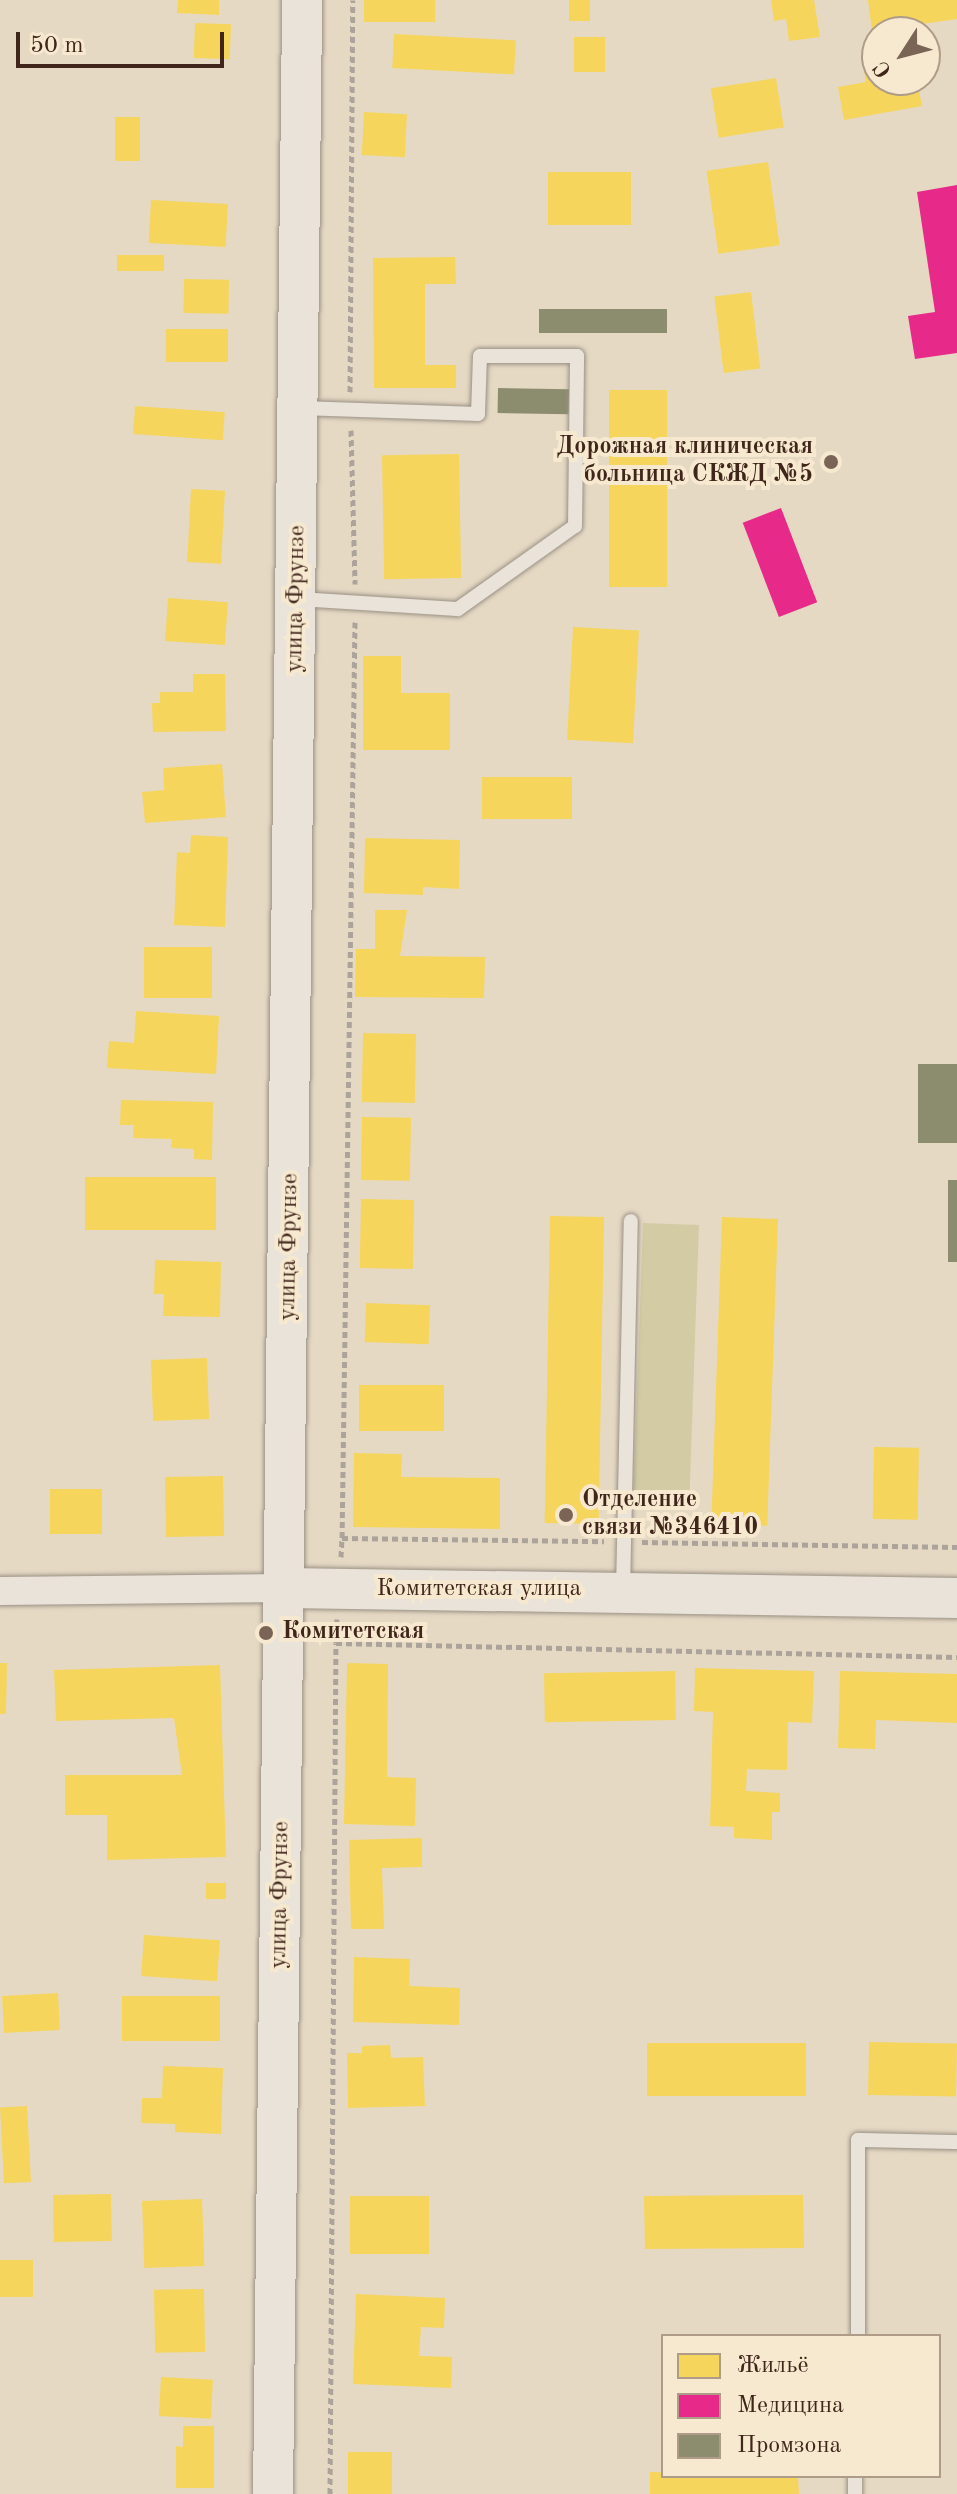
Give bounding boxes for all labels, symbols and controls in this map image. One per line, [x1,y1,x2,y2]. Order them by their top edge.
scale bar [20,16,228,66]
north arrow [861,16,941,96]
text: 50 m [30,34,84,58]
text: С [870,57,896,81]
place label: Дорожная клиническая больница СКЖД №5 [556,434,813,490]
marker: Дорожная клиническая больница СКЖД №5 [820,451,842,473]
street label: улица Фрунзе [281,525,313,673]
street label: улица Фрунзе [274,1173,306,1321]
place label: Отделение связи №346410 [582,1487,758,1543]
marker: Отделение связи №346410 [557,1506,575,1524]
street label: Комитетская улица [377,1576,581,1604]
place label: Комитетская [282,1619,424,1647]
marker: Комитетская [257,1624,275,1642]
street label: улица Фрунзе [265,1821,297,1969]
legend [661,2334,941,2478]
text: Жильё [737,2354,808,2378]
text: Медицина [737,2394,844,2418]
text: Промзона [737,2434,841,2458]

